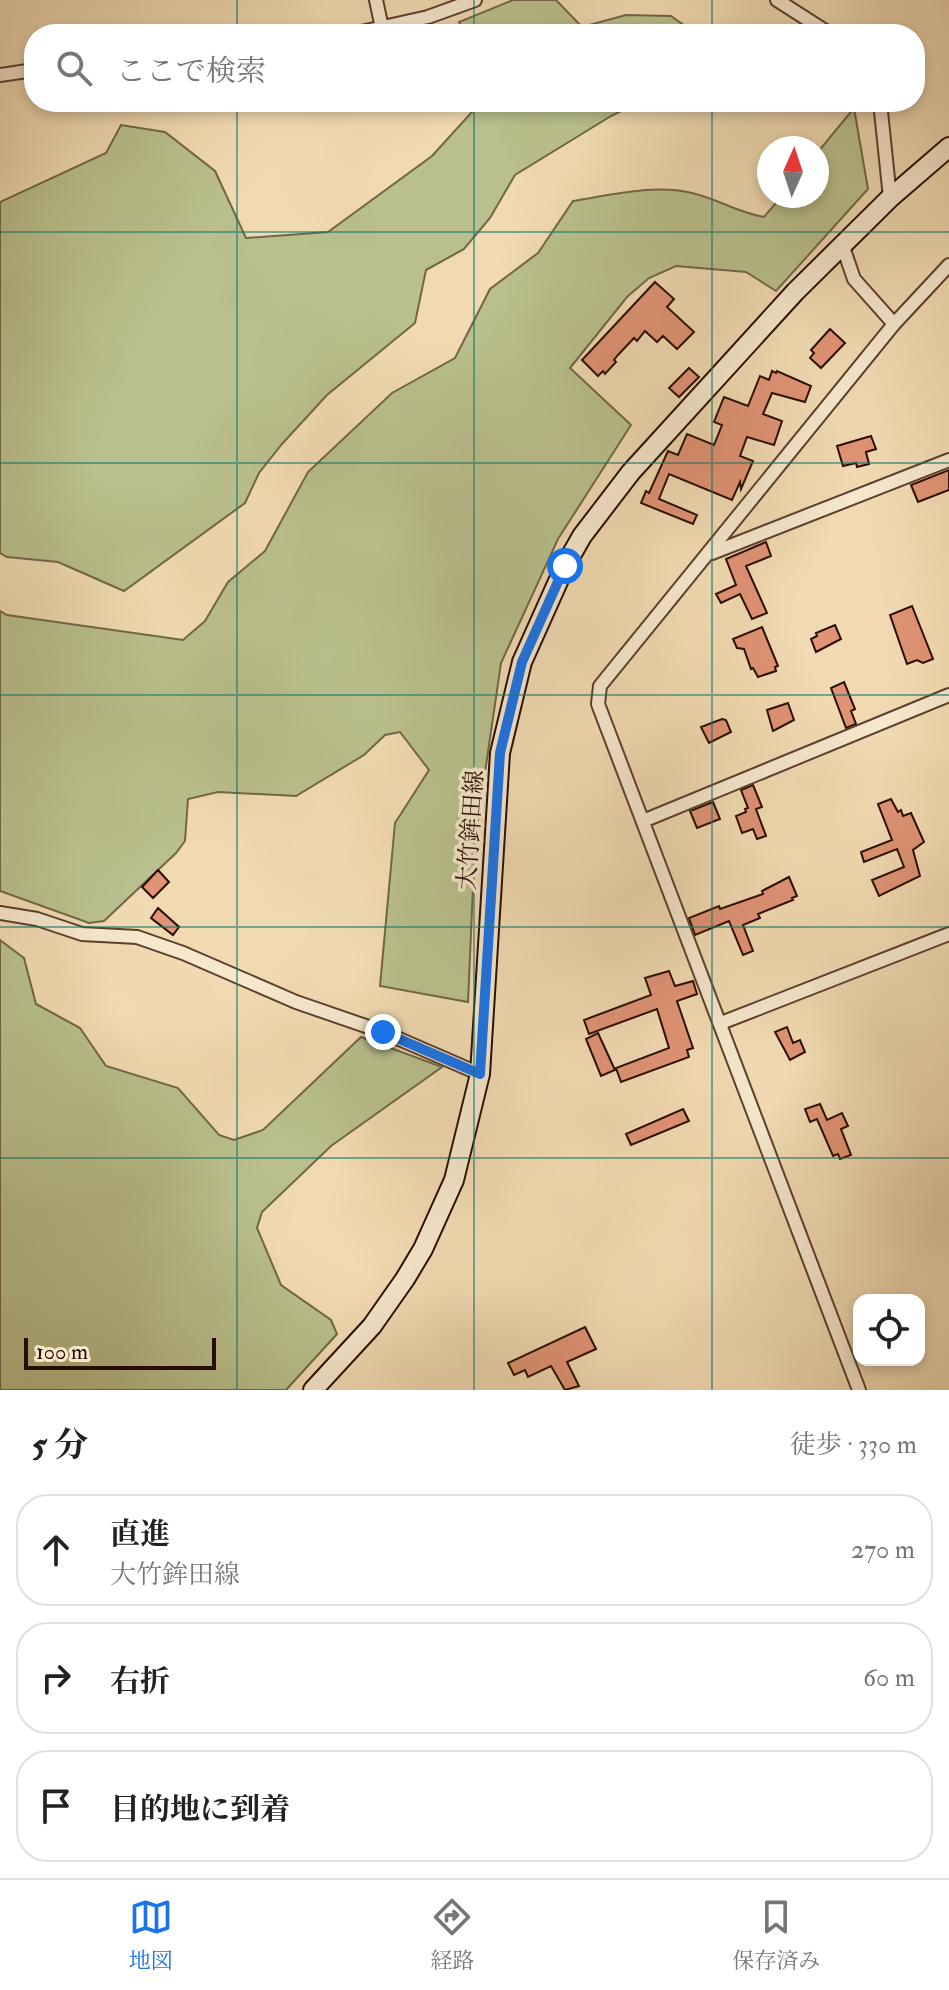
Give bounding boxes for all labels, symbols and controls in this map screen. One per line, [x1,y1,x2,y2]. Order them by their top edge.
search box [24,24,925,112]
icon: search [52,46,96,90]
text: ここで検索 [116,53,266,90]
north arrow [757,136,829,208]
route start [547,548,583,584]
street label: 大竹鉾田線 [451,769,491,891]
route end [365,1014,401,1050]
map controls [853,1294,925,1366]
button: locate [853,1294,925,1366]
scale bar [24,1334,216,1370]
text: 100 m [36,1338,88,1366]
text: 5 分 [32,1424,88,1467]
text: 徒歩 · 330 m [790,1429,917,1461]
text: 直進 [110,1516,170,1553]
icon: ahead [34,1528,78,1572]
text: 270 m [851,1534,915,1566]
text: 大竹鉾田線 [110,1559,240,1591]
icon: right [34,1656,78,1700]
text: 60 m [863,1662,915,1694]
text: 右折 [110,1663,170,1700]
icon: arrive [34,1784,78,1828]
text: 目的地に到着 [110,1791,290,1828]
tab: 地図 [129,1895,173,1975]
tab: 経路 [430,1895,474,1975]
tab: 保存済み [732,1895,820,1975]

